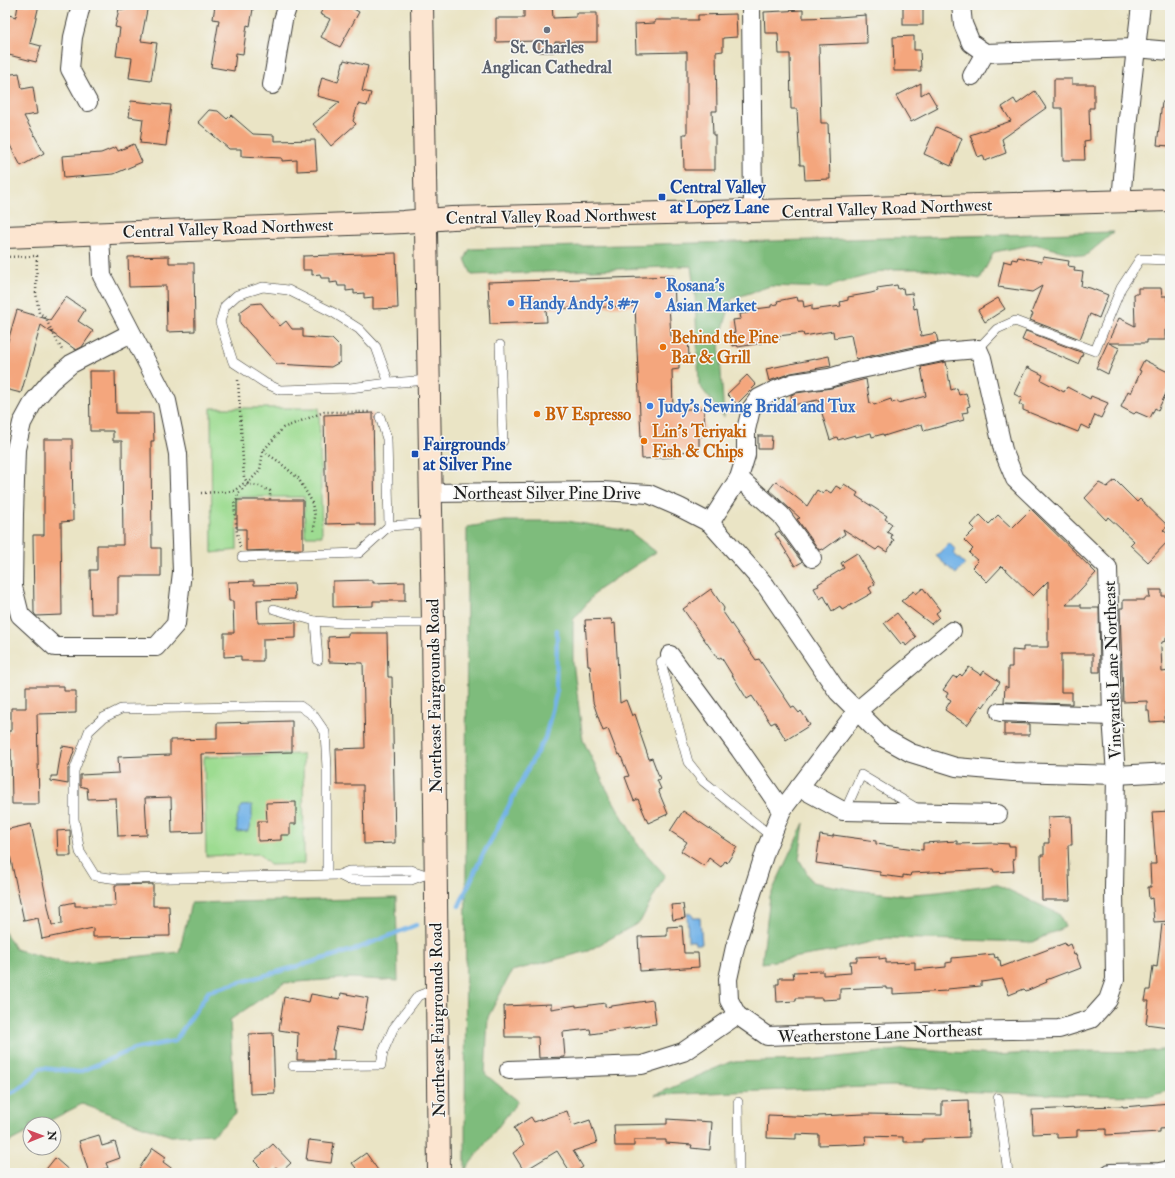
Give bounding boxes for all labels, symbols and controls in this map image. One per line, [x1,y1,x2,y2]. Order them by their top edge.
marker: St. Charles Anglican Cathedral [542,25,552,35]
place label: St. Charles Anglican Cathedral [481,37,613,79]
place label: Central Valley at Lopez Lane [670,177,770,219]
marker: Central Valley at Lopez Lane [657,192,667,202]
street label: Central Valley Road Northwest [781,194,993,224]
street label: Central Valley Road Northwest [445,204,657,230]
street label: Central Valley Road Northwest [122,214,334,244]
place label: Rosana's Asian Market [665,275,757,316]
marker: Rosana's Asian Market [653,290,663,300]
place label: Handy Andy's #7 [519,293,639,315]
marker: Handy Andy's #7 [506,298,516,308]
place label: Behind the Pine Bar & Grill [671,327,780,368]
marker: Behind the Pine Bar & Grill [658,342,668,352]
place label: Judy's Sewing Bridal and Tux [657,396,856,418]
marker: Judy's Sewing Bridal and Tux [645,401,655,411]
place label: BV Espresso [545,404,631,426]
marker: BV Espresso [532,409,542,419]
place label: Lin's Teriyaki Fish & Chips [652,421,747,463]
place label: Fairgrounds at Silver Pine [423,434,513,475]
marker: Lin's Teriyaki Fish & Chips [639,436,649,446]
marker: Fairgrounds at Silver Pine [410,449,420,459]
street label: Northeast Silver Pine Drive [453,483,641,504]
street label: Vineyards Lane Northeast [1099,580,1127,760]
street label: Northeast Fairgrounds Road [422,598,447,793]
street label: Northeast Fairgrounds Road [425,922,450,1117]
street label: Weatherstone Lane Northeast [776,1019,983,1048]
north arrow [22,1116,62,1156]
text: N [45,1130,58,1142]

